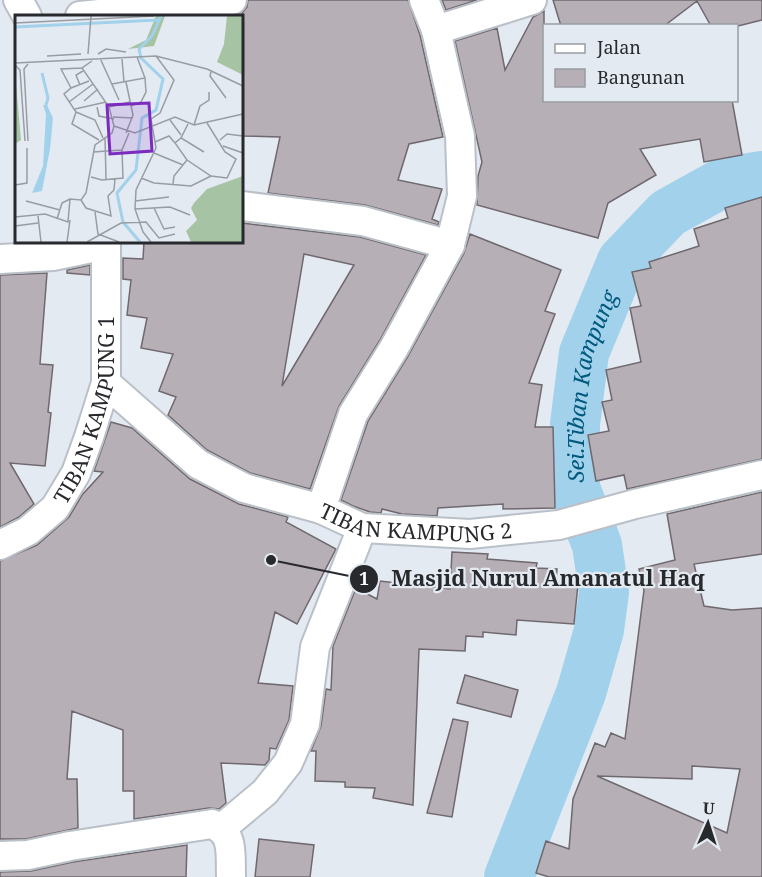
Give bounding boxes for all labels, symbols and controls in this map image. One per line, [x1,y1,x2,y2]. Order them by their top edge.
inset map [15,15,243,243]
legend [543,24,738,102]
text: Jalan [596,35,641,59]
text: Bangunan [597,65,685,89]
water label: Sei.Tiban Kampung [560,284,624,483]
street label: TIBAN KAMPUNG 1 [47,316,121,509]
street label: TIBAN KAMPUNG 2 [315,496,513,549]
callout: Masjid Nurul Amanatul Haq [349,559,717,599]
text: Masjid Nurul Amanatul Haq [391,562,705,592]
text: 1 [359,566,369,590]
north arrow [678,793,738,853]
text: U [702,797,715,819]

